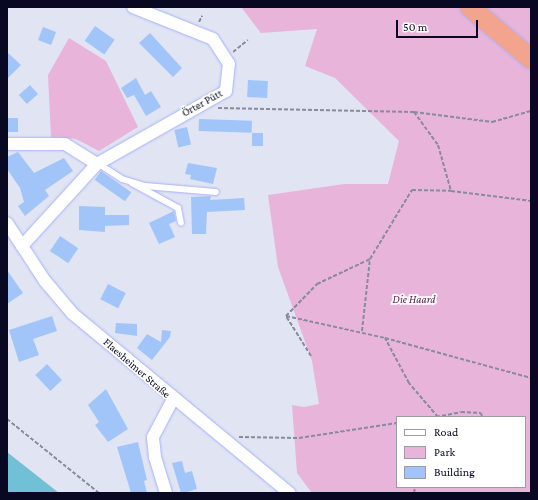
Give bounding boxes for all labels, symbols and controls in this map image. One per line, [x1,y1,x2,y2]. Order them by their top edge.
scale bar [398,12,480,38]
text: 50 m [403,20,427,34]
street label: Örter Pütt [179,86,225,120]
park label: Die Haard [393,292,435,306]
street label: Flaesheimer Straße [101,335,173,401]
legend [396,416,526,488]
text: Road [434,425,458,439]
text: Park [434,445,455,459]
text: Building [434,465,475,479]

